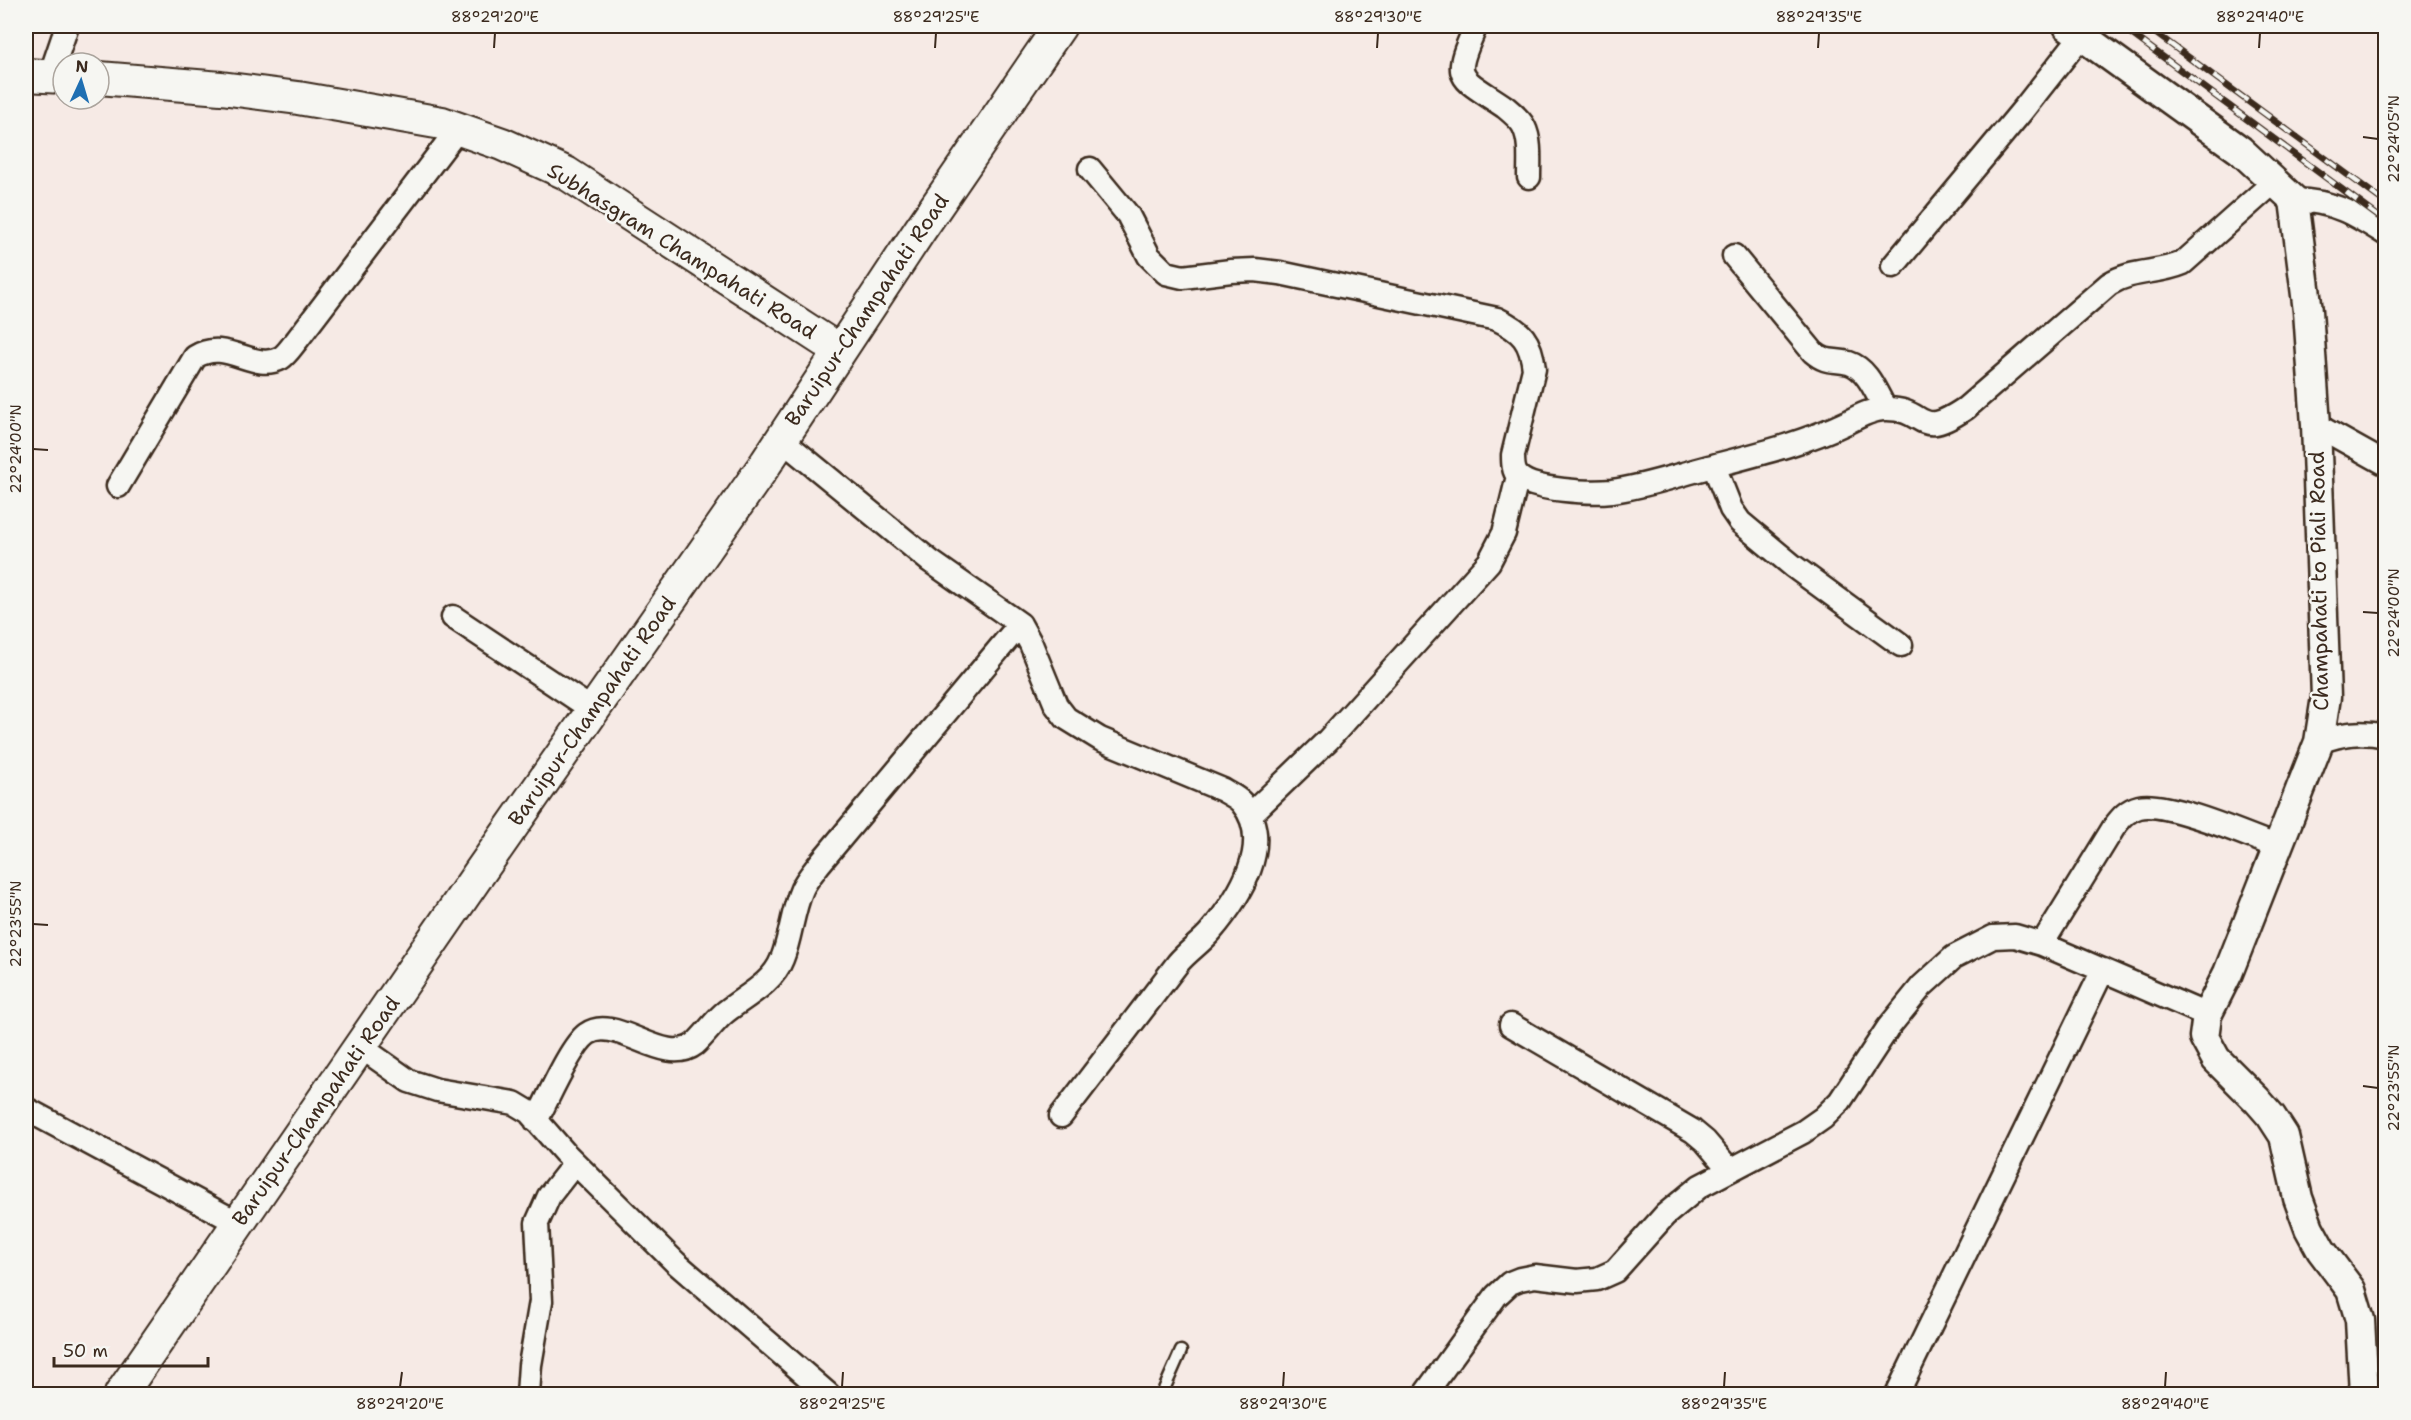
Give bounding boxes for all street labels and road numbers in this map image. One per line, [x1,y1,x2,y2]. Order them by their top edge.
street label: Subhasgram Champahati Road [542,156,822,346]
street label: Baruipur-Champahati Road [779,188,955,432]
street label: Champahati to Piali Road [2303,451,2335,711]
street label: Baruipur-Champahati Road [502,590,682,832]
street label: Baruipur-Champahati Road [226,990,406,1232]

